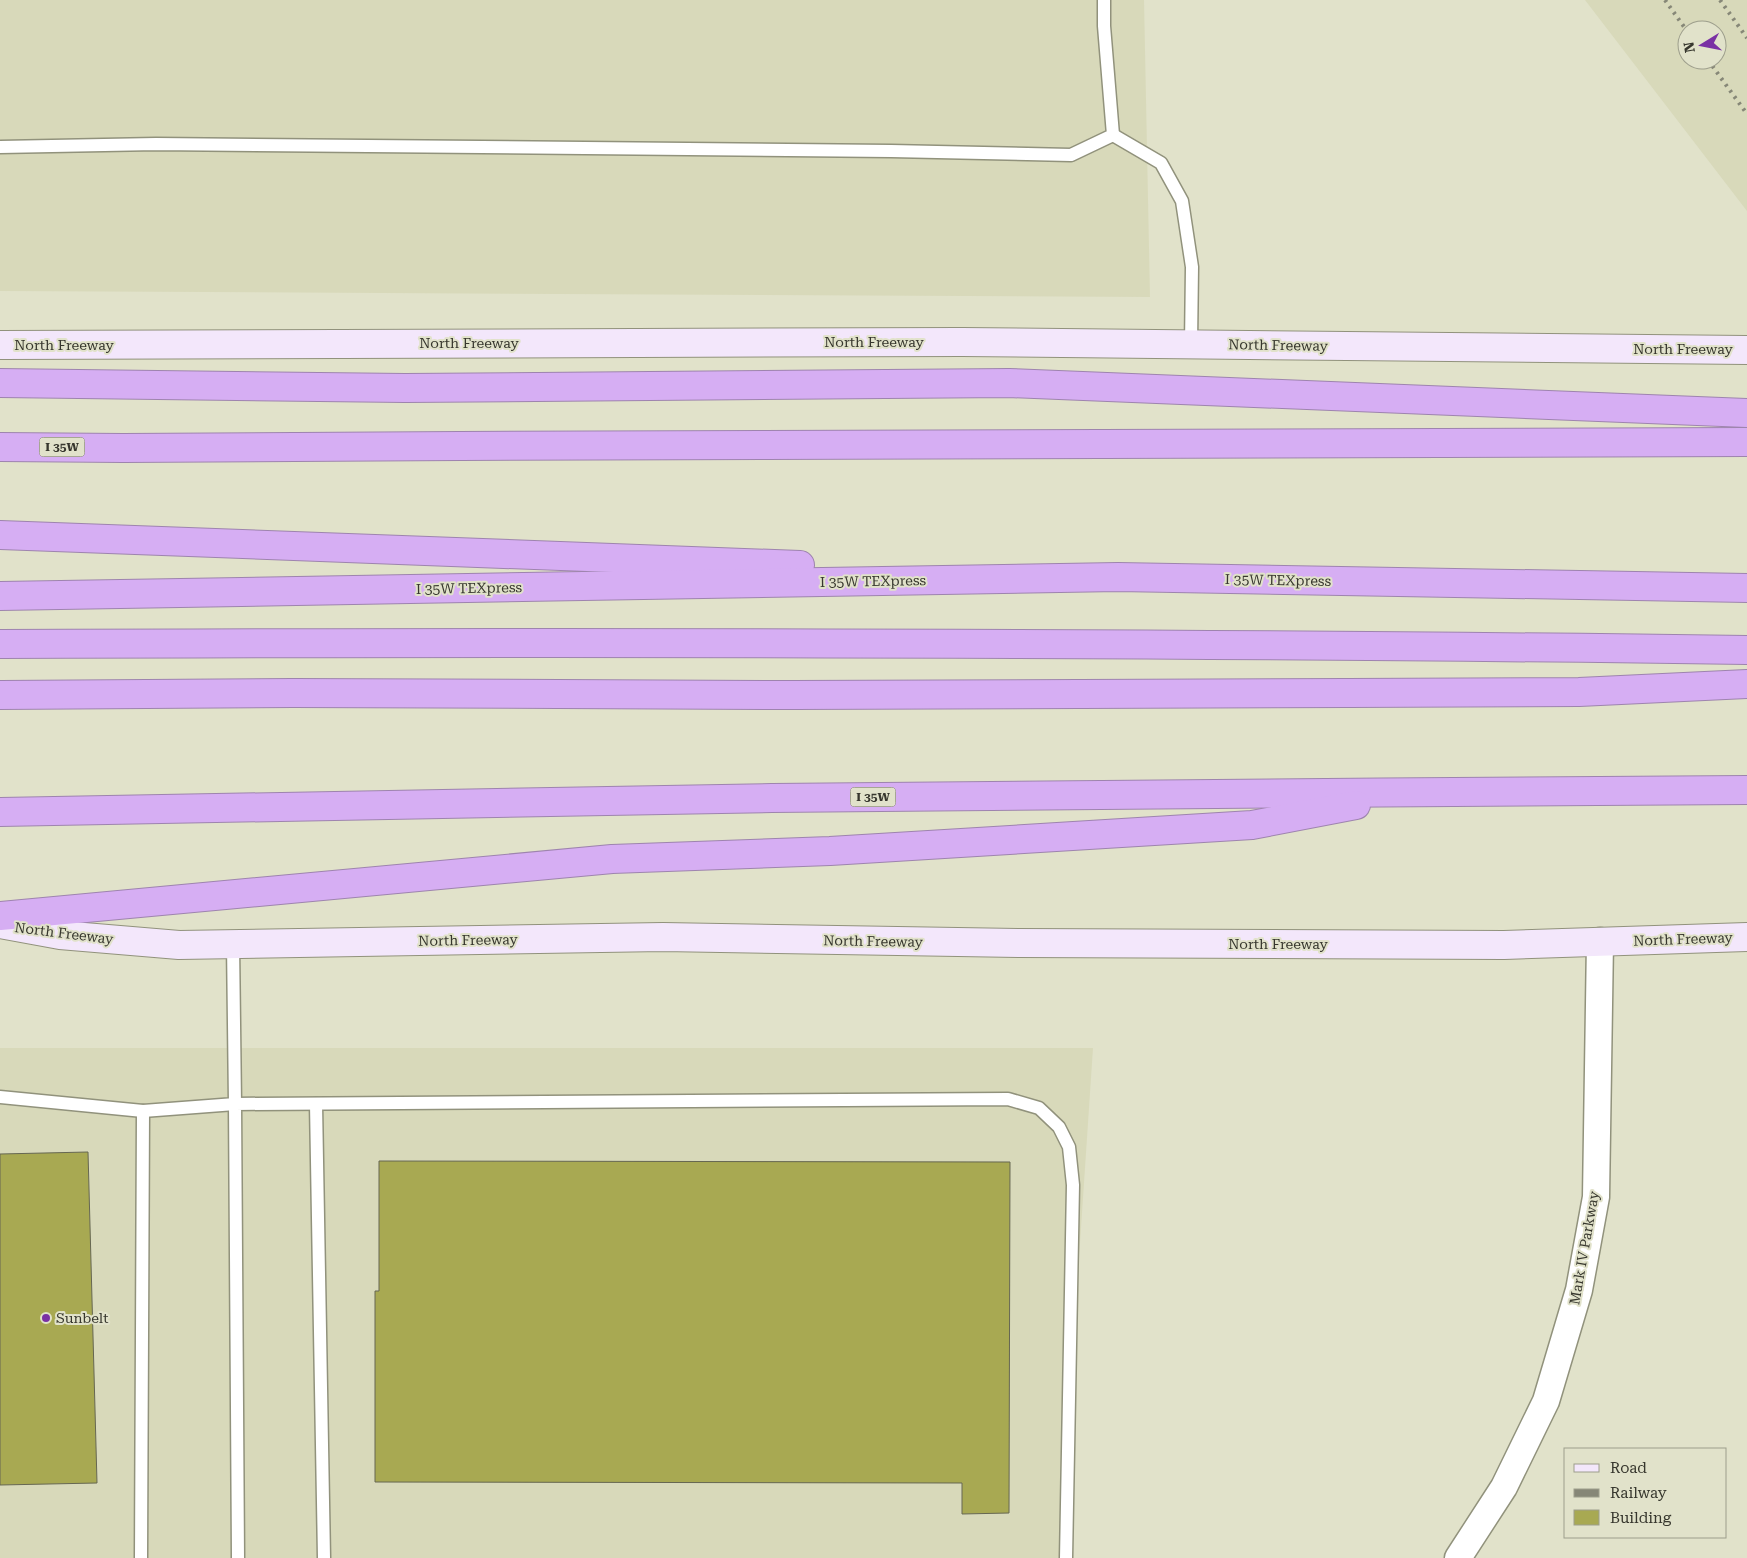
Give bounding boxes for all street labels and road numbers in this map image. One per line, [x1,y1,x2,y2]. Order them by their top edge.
street label: North Freeway [824,334,924,350]
street label: North Freeway [419,335,519,351]
street label: North Freeway [1228,336,1329,354]
street label: North Freeway [14,337,114,353]
street label: North Freeway [1633,341,1733,357]
road number: I 35W [40,438,84,457]
street label: I 35W TEXpress [1225,571,1332,589]
street label: I 35W TEXpress [820,572,927,590]
street label: I 35W TEXpress [416,579,523,597]
road number: I 35W [850,788,896,806]
street label: North Freeway [14,919,115,947]
street label: North Freeway [1633,929,1734,949]
street label: North Freeway [418,931,519,949]
street label: North Freeway [823,932,924,950]
street label: North Freeway [1228,936,1328,952]
street label: Mark IV Parkway [1566,1189,1602,1306]

